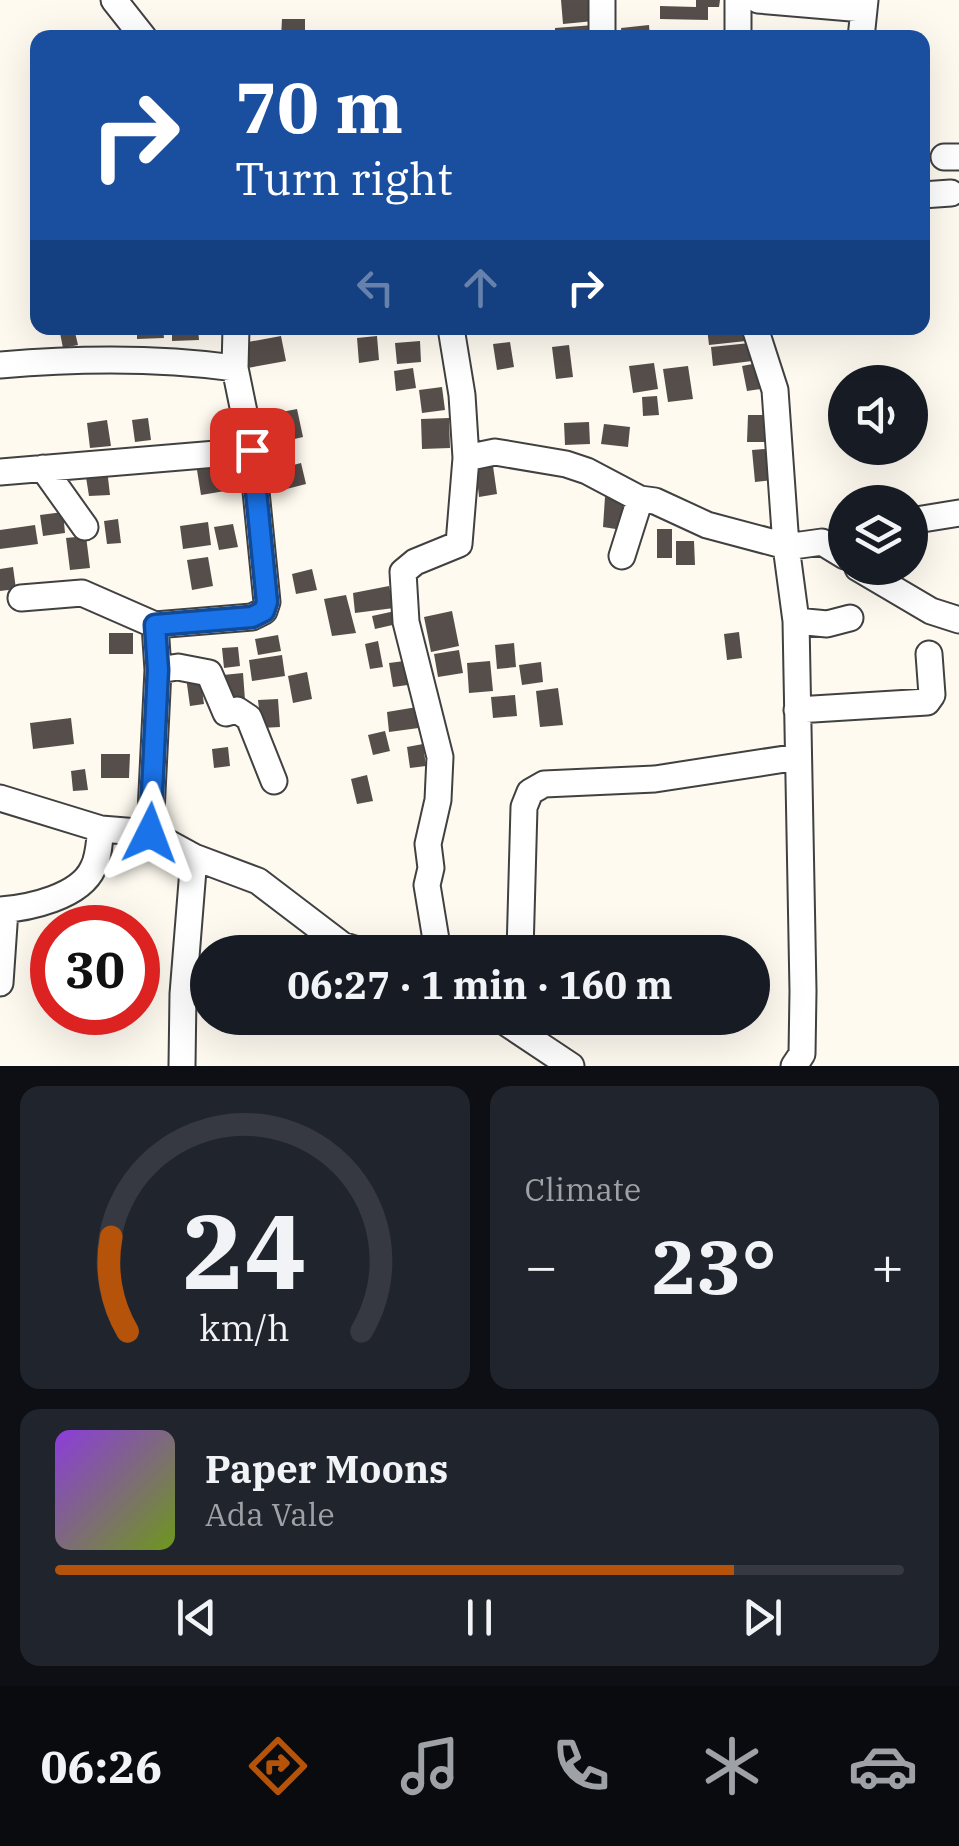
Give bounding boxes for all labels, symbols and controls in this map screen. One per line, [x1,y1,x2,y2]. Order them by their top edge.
text: 70 m [235,61,403,152]
icon: right [70,70,200,200]
text: Turn right [235,149,453,207]
icon: left [348,260,403,315]
icon: ahead [453,260,508,315]
icon: right [558,260,613,315]
map controls [828,365,928,585]
button: sound [828,365,928,465]
pin [210,408,295,493]
icon: arrive [225,423,280,478]
button: layers [828,485,928,585]
position arrow [98,781,202,885]
speed limit sign: 30 [30,905,160,1035]
text: 06:27 · 1 min · 160 m [287,960,673,1009]
text: Climate [525,1168,641,1210]
text: 24 [182,1182,307,1318]
text: 23° [652,1217,777,1315]
text: − [525,1230,558,1301]
text: + [871,1230,904,1301]
text: km/h [200,1304,290,1351]
text: Paper Moons [205,1444,448,1493]
text: Ada Vale [205,1493,335,1535]
icon: previous [169,1590,224,1645]
icon: pause [452,1590,507,1645]
icon: next [735,1590,790,1645]
icon: directions [243,1731,313,1801]
icon: music [395,1731,465,1801]
icon: phone [546,1731,616,1801]
icon: climate [697,1731,767,1801]
icon: car [848,1731,918,1801]
text: 06:26 [41,1737,162,1795]

